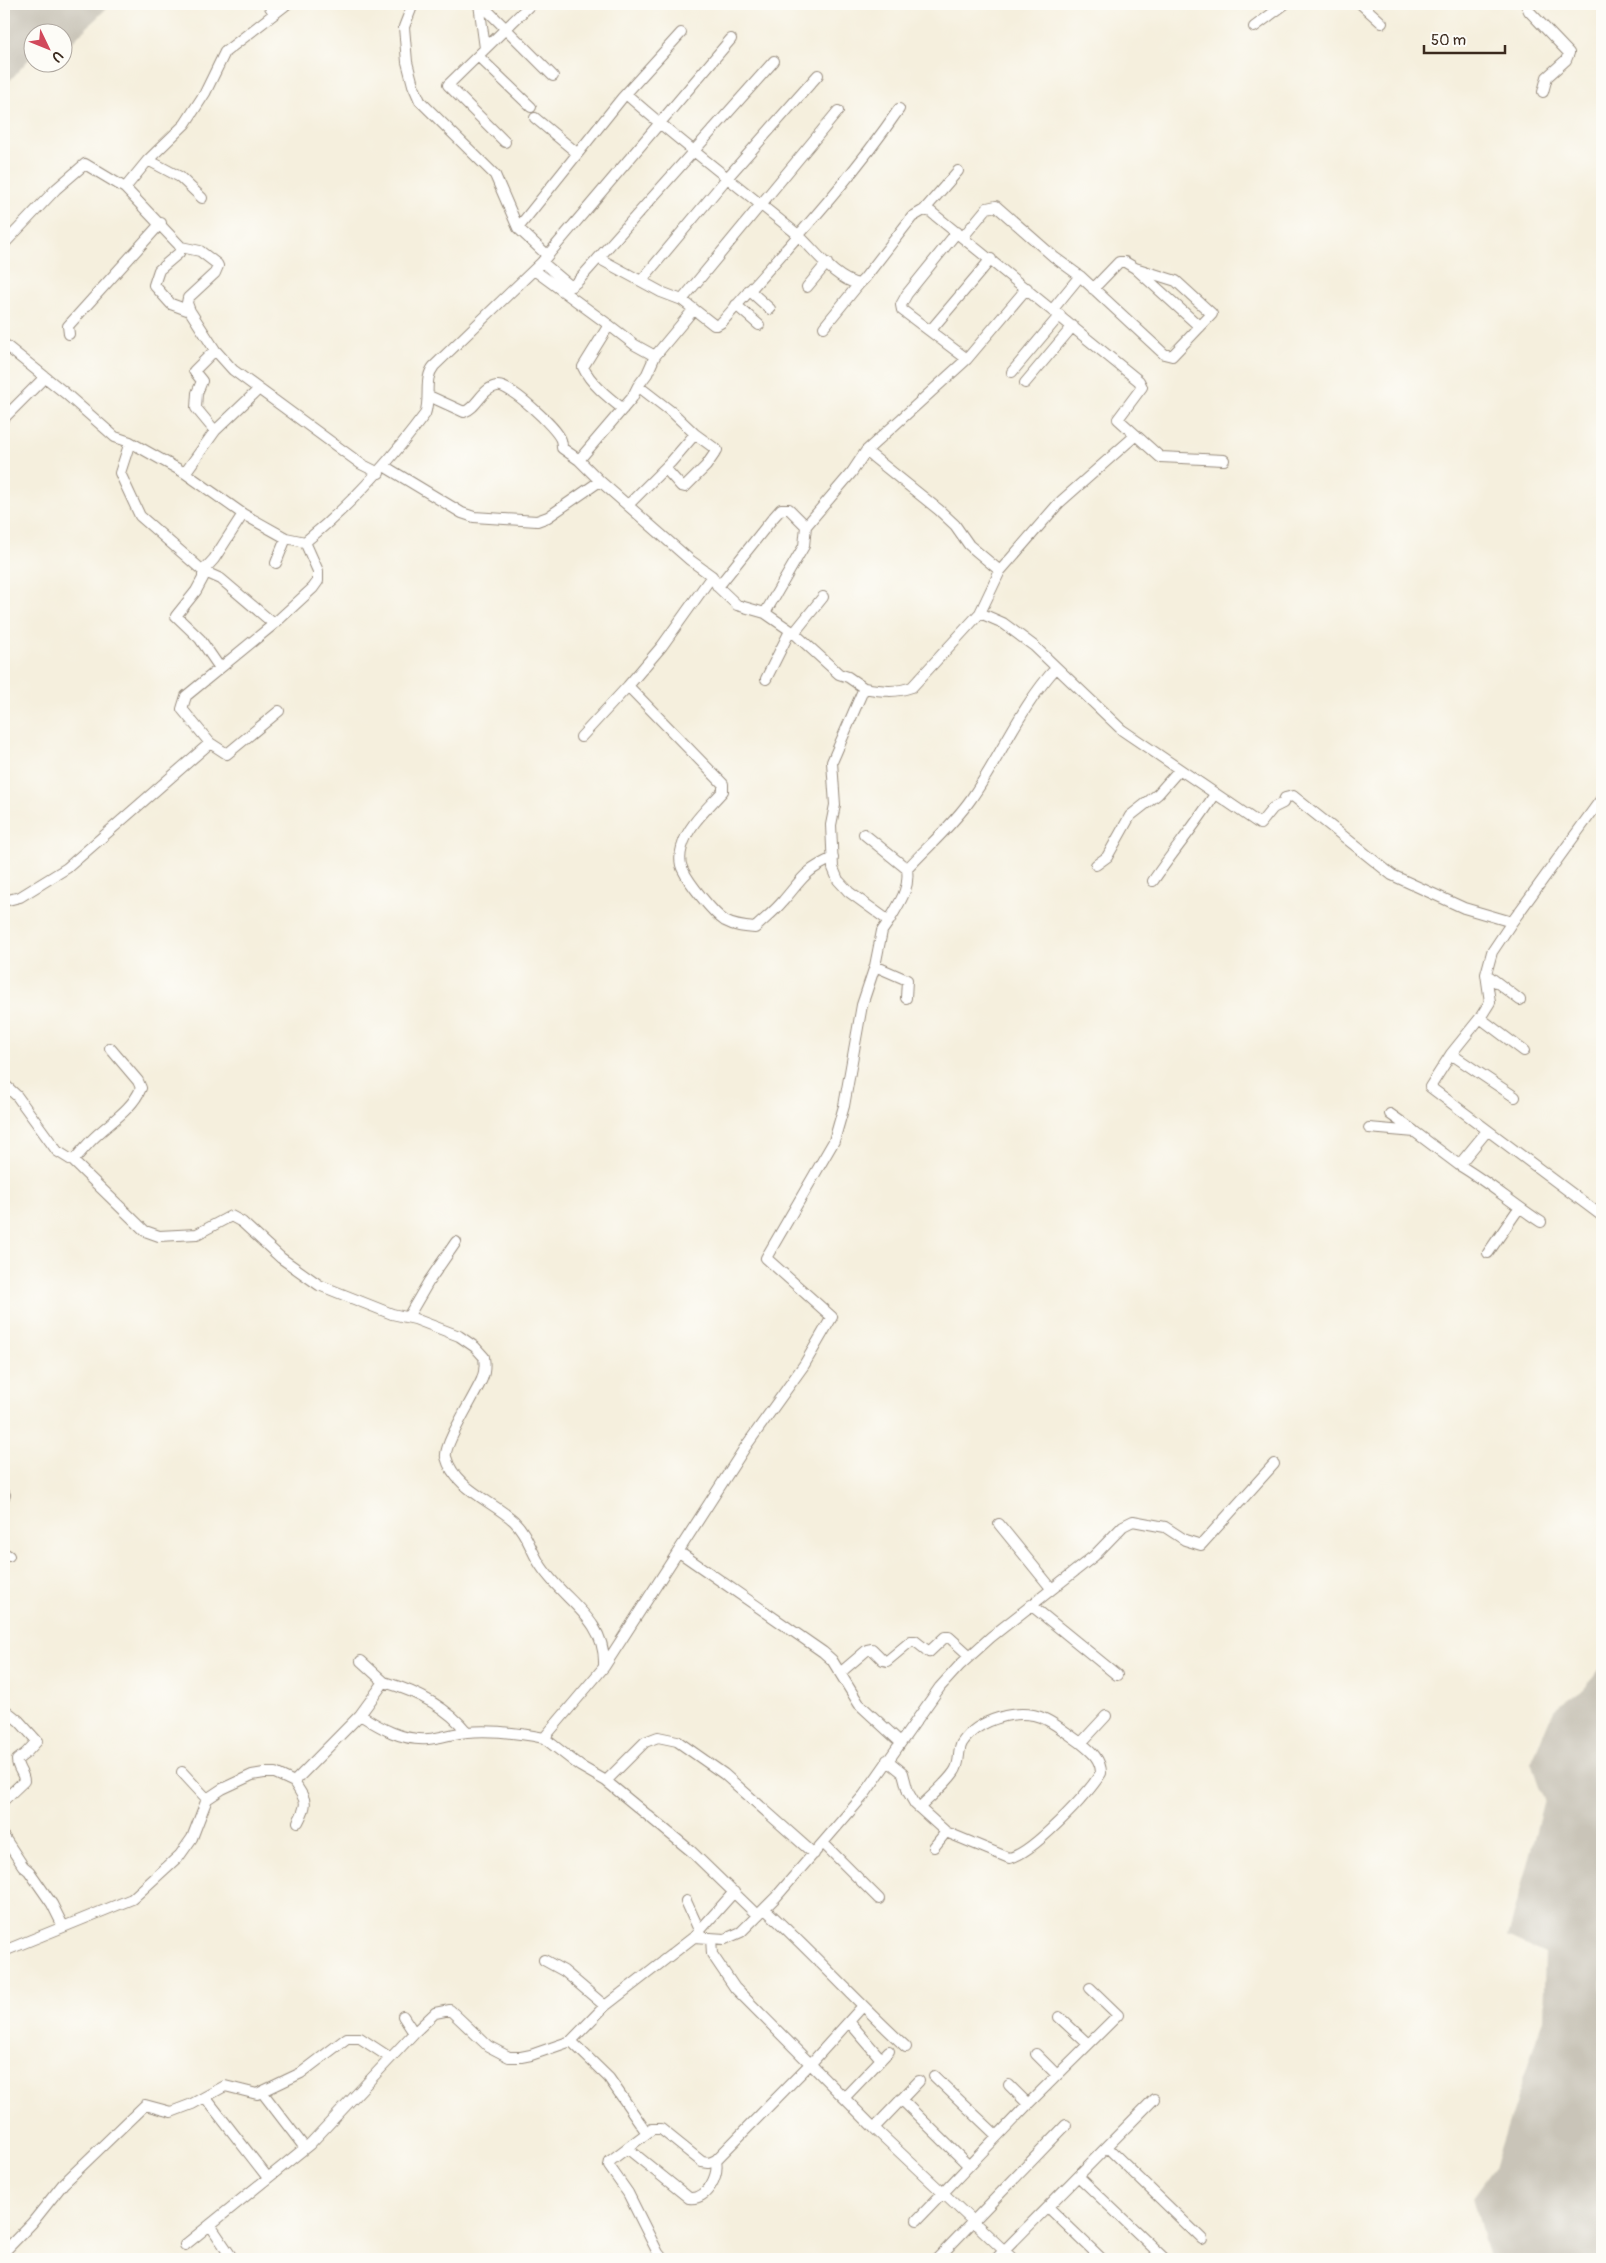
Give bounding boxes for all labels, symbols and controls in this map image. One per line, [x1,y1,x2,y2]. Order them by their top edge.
north arrow [22,22,72,72]
scale bar [1424,22,1505,54]
text: 50 m [1431,31,1466,50]
text: U [48,47,67,66]

